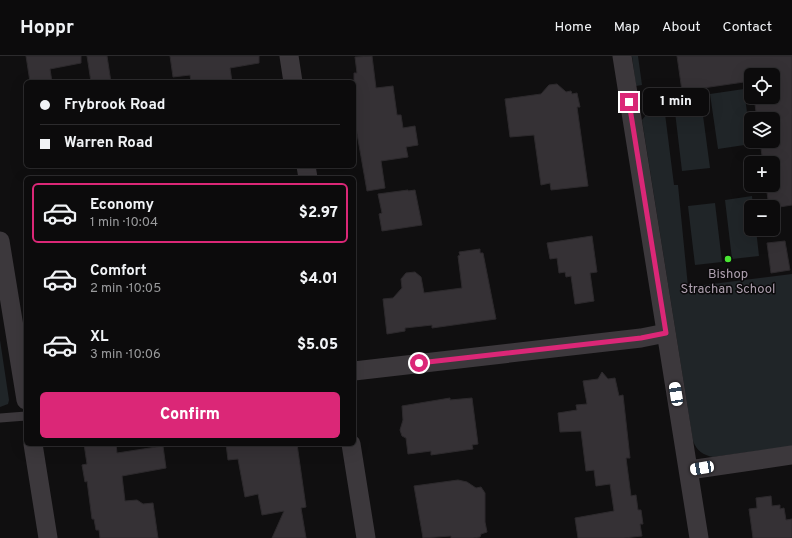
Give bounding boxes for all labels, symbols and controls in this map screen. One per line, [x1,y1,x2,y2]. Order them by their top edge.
text: Hoppr [20,16,74,40]
text: Home [555,19,592,36]
text: Map [614,19,640,36]
text: About [662,19,701,36]
text: Contact [723,19,772,36]
map controls [744,68,780,236]
button: locate [744,68,780,104]
callout: 1 min [643,88,709,116]
route end [620,93,638,111]
text: 1 min [660,94,692,110]
text: Frybrook Road [64,96,165,115]
button: layers [744,112,780,148]
text: Warren Road [64,134,153,153]
button: + [744,156,780,192]
icon: car [42,195,78,231]
text: Economy [90,196,154,215]
button: − [744,200,780,236]
text: $2.97 [299,204,338,223]
text: 1 min · 10:04 [90,215,158,231]
marker: Bishop Strachan School [723,254,733,264]
icon: car [42,261,78,297]
text: Comfort [90,262,147,281]
place label: Bishop Strachan School [681,267,775,298]
text: $4.01 [299,270,338,289]
text: 2 min · 10:05 [90,281,161,297]
icon: car [42,327,78,363]
text: XL [90,328,108,347]
text: $5.05 [297,336,338,355]
text: 3 min · 10:06 [90,347,161,363]
route start [410,354,428,372]
car [668,381,684,407]
button: Confirm [40,392,340,438]
car [689,460,715,476]

